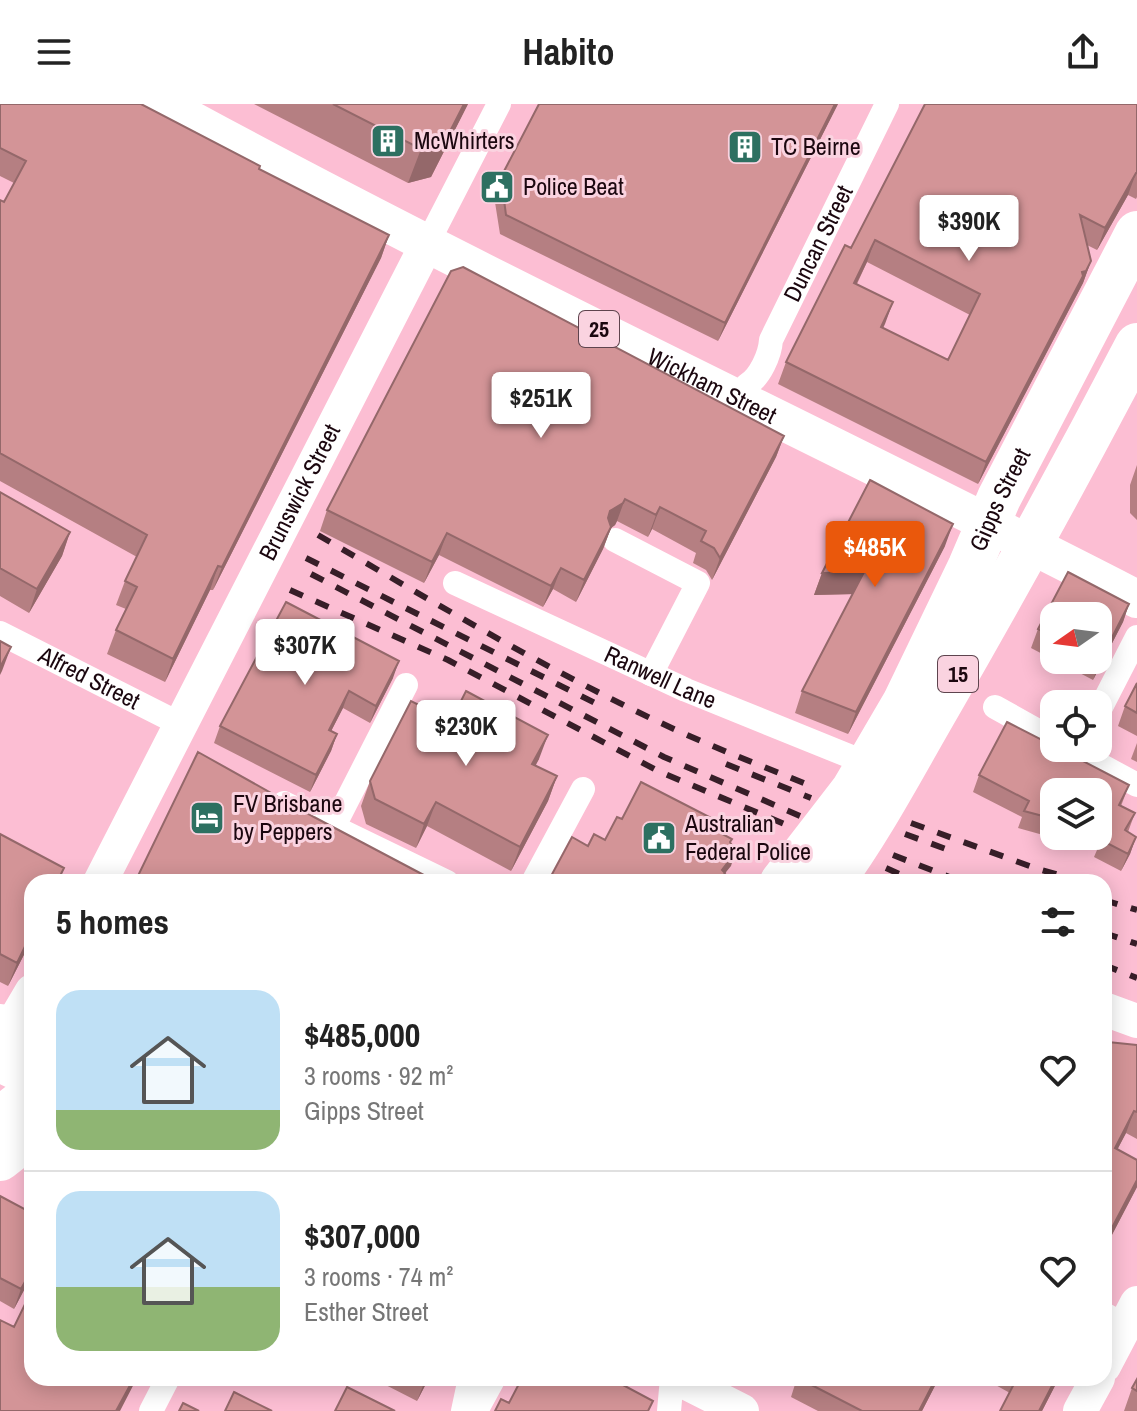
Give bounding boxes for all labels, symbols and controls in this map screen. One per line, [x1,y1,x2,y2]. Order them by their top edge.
text: Habito [523,28,614,76]
icon: menu [32,30,76,74]
icon: share [1061,30,1105,74]
building icon: McWhirters [369,122,407,160]
place label: McWhirters [414,124,515,156]
building icon: TC Beirne [726,128,764,166]
place label: TC Beirne [771,130,861,162]
public building icon: Police Beat [478,168,516,206]
place label: Police Beat [523,170,624,202]
street label: Duncan Street [775,179,860,307]
pin: $390K [913,195,1025,263]
text: $390K [938,203,1000,238]
road number: 25 [579,311,619,347]
street label: Wickham Street [642,340,783,431]
pin: $251K [485,372,597,440]
text: $251K [510,380,572,415]
street label: Brunswick Street [251,418,347,565]
street label: Gipps Street [961,442,1038,556]
pin: $485K [819,521,931,589]
text: $485K [844,529,906,564]
north arrow [1040,602,1112,674]
map controls [1040,602,1112,850]
pin: $307K [249,619,361,687]
text: $307K [274,627,336,662]
street label: Ranwell Lane [600,637,721,716]
street label: Alfred Street [33,638,146,716]
road number: 15 [938,656,978,692]
button: locate [1040,690,1112,762]
pin: $230K [410,700,522,768]
text: $230K [435,708,497,743]
button: layers [1040,778,1112,850]
place label: FV Brisbane by Peppers [233,787,342,847]
hotel icon: FV Brisbane by Peppers [188,799,226,837]
place label: Australian Federal Police [684,807,811,867]
public building icon: Australian Federal Police [640,819,678,857]
text: 5 homes [56,899,169,945]
icon: filters [1036,900,1080,944]
text: $485,000 [304,1012,420,1058]
icon: home [120,1022,216,1118]
icon: heart [1036,1048,1080,1092]
text: 3 rooms · 92 m² [304,1058,453,1093]
text: Gipps Street [304,1093,424,1128]
text: $307,000 [304,1213,420,1259]
icon: home [120,1223,216,1319]
icon: heart [1036,1249,1080,1293]
text: 3 rooms · 74 m² [304,1259,453,1294]
text: Esther Street [304,1294,428,1329]

